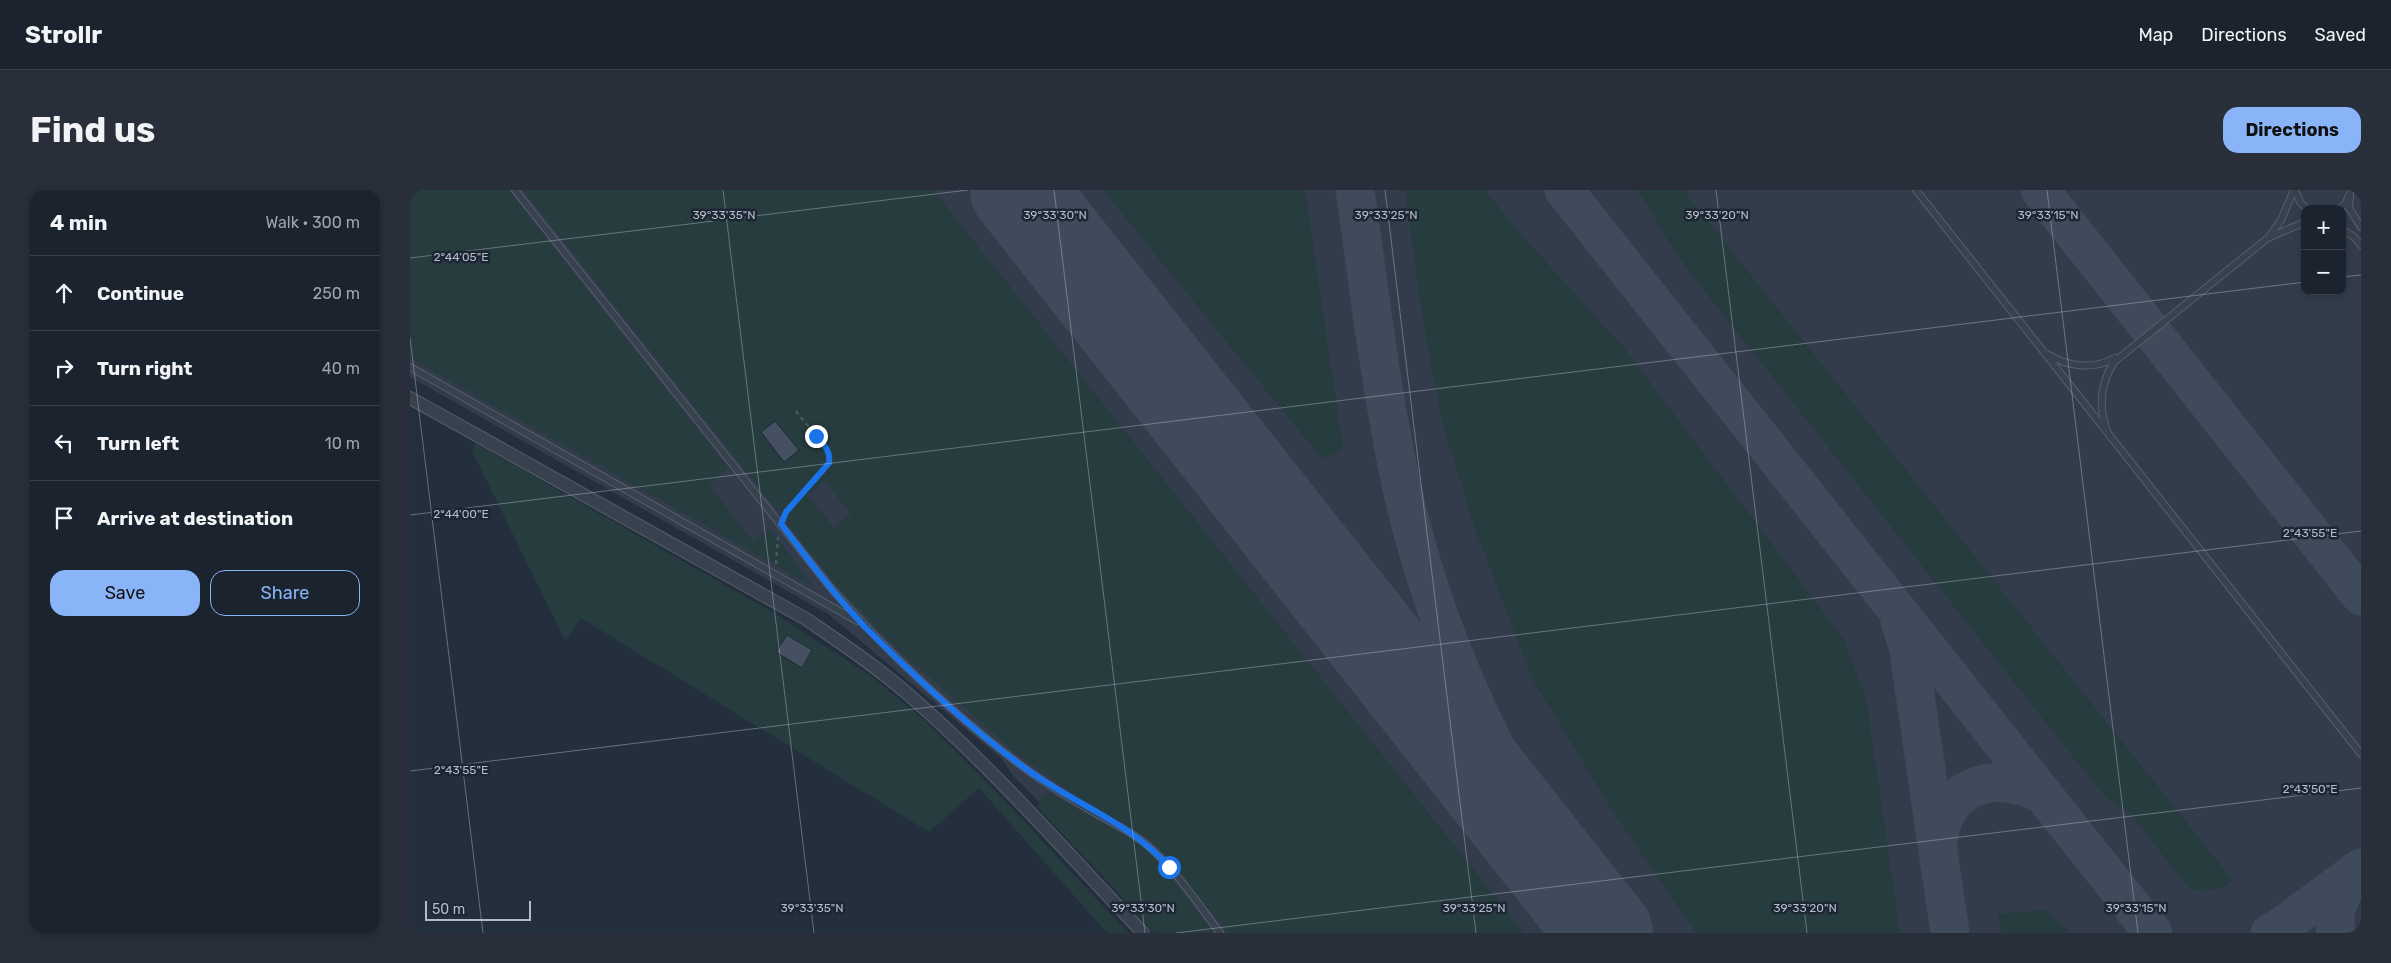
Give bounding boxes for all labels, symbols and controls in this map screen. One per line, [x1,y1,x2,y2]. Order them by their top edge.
text: Strollr [25,21,102,49]
text: Map [2138,24,2173,46]
text: Directions [2201,24,2287,46]
text: Saved [2315,24,2366,46]
button: Directions [2223,107,2361,153]
text: Find us [30,109,155,151]
map controls [2301,205,2346,295]
button: + [2301,205,2346,250]
text: 39°33'35"N [692,208,756,222]
text: 39°33'30"N [1023,208,1087,222]
text: 39°33'25"N [1354,208,1418,222]
text: 39°33'20"N [1685,208,1749,222]
text: 39°33'15"N [2017,208,2079,222]
text: 4 min [50,210,108,235]
text: Walk · 300 m [266,213,360,232]
text: 2°44'05"E [434,250,488,264]
button: − [2301,250,2346,295]
icon: ahead [50,279,78,307]
text: Continue [97,282,184,305]
text: 250 m [313,284,360,303]
icon: right [50,354,78,382]
text: Turn right [97,357,192,380]
text: 40 m [322,359,360,378]
route end [805,425,828,448]
icon: left [50,429,78,457]
text: Turn left [97,432,179,455]
text: 10 m [325,434,360,453]
icon: arrive [50,504,78,532]
text: Arrive at destination [97,507,293,530]
text: 2°44'00"E [433,507,489,521]
text: 2°43'55"E [2283,526,2337,540]
button: Save [50,570,200,616]
button: Share [210,570,360,616]
text: 2°43'55"E [434,763,488,777]
text: 2°43'50"E [2283,782,2337,796]
route start [1158,856,1181,879]
scale bar [425,898,531,921]
text: 50 m [432,901,465,918]
text: 39°33'35"N [780,901,844,915]
text: 39°33'30"N [1111,901,1175,915]
text: 39°33'25"N [1442,901,1506,915]
text: 39°33'20"N [1773,901,1837,915]
text: 39°33'15"N [2105,901,2167,915]

